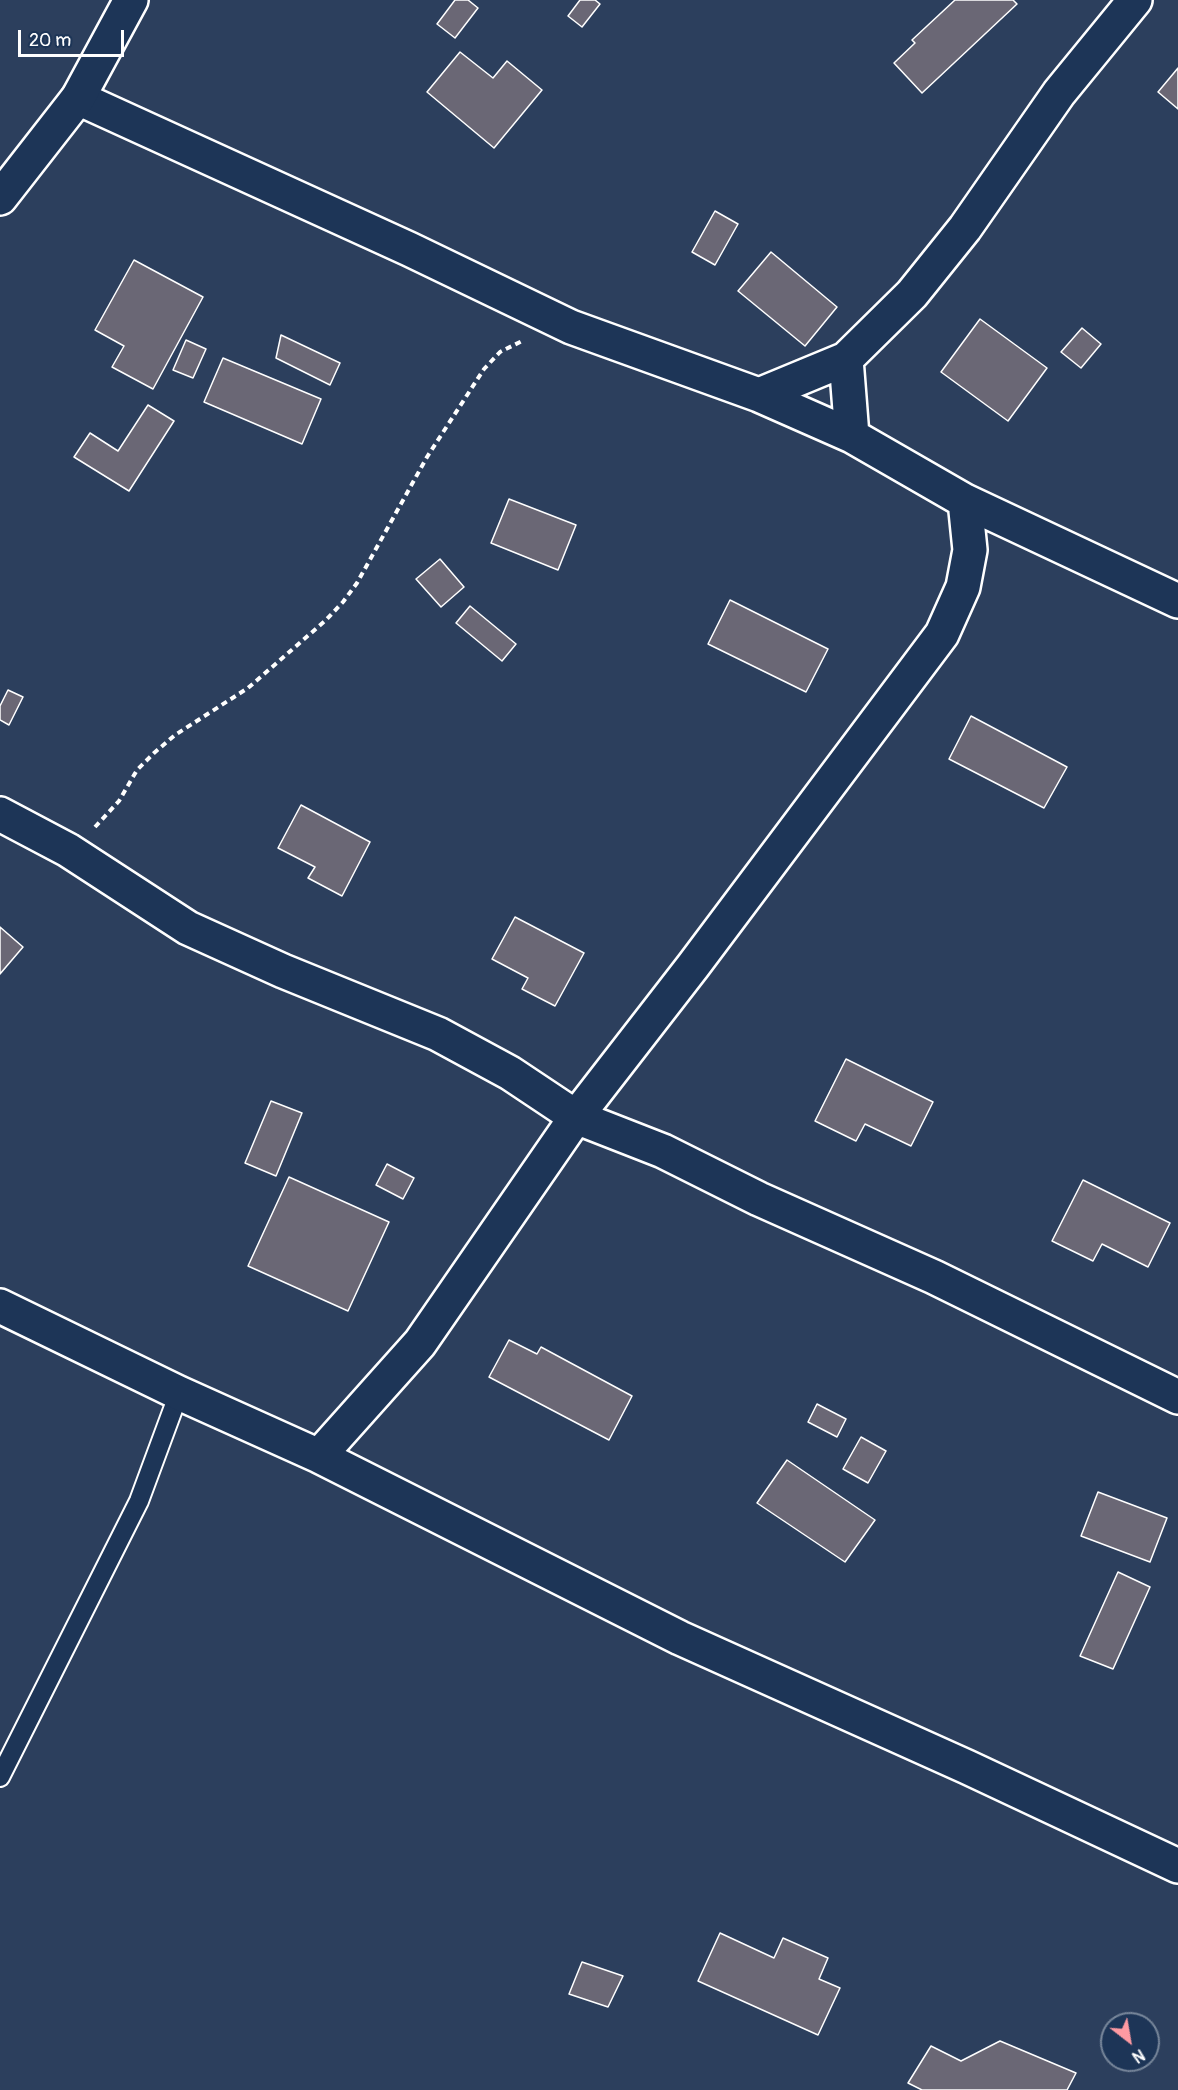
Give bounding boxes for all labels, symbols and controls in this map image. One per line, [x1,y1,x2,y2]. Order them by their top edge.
scale bar [21,18,128,56]
text: 20 m [29,29,71,52]
north arrow [1100,2012,1160,2072]
text: N [1128,2044,1148,2067]

